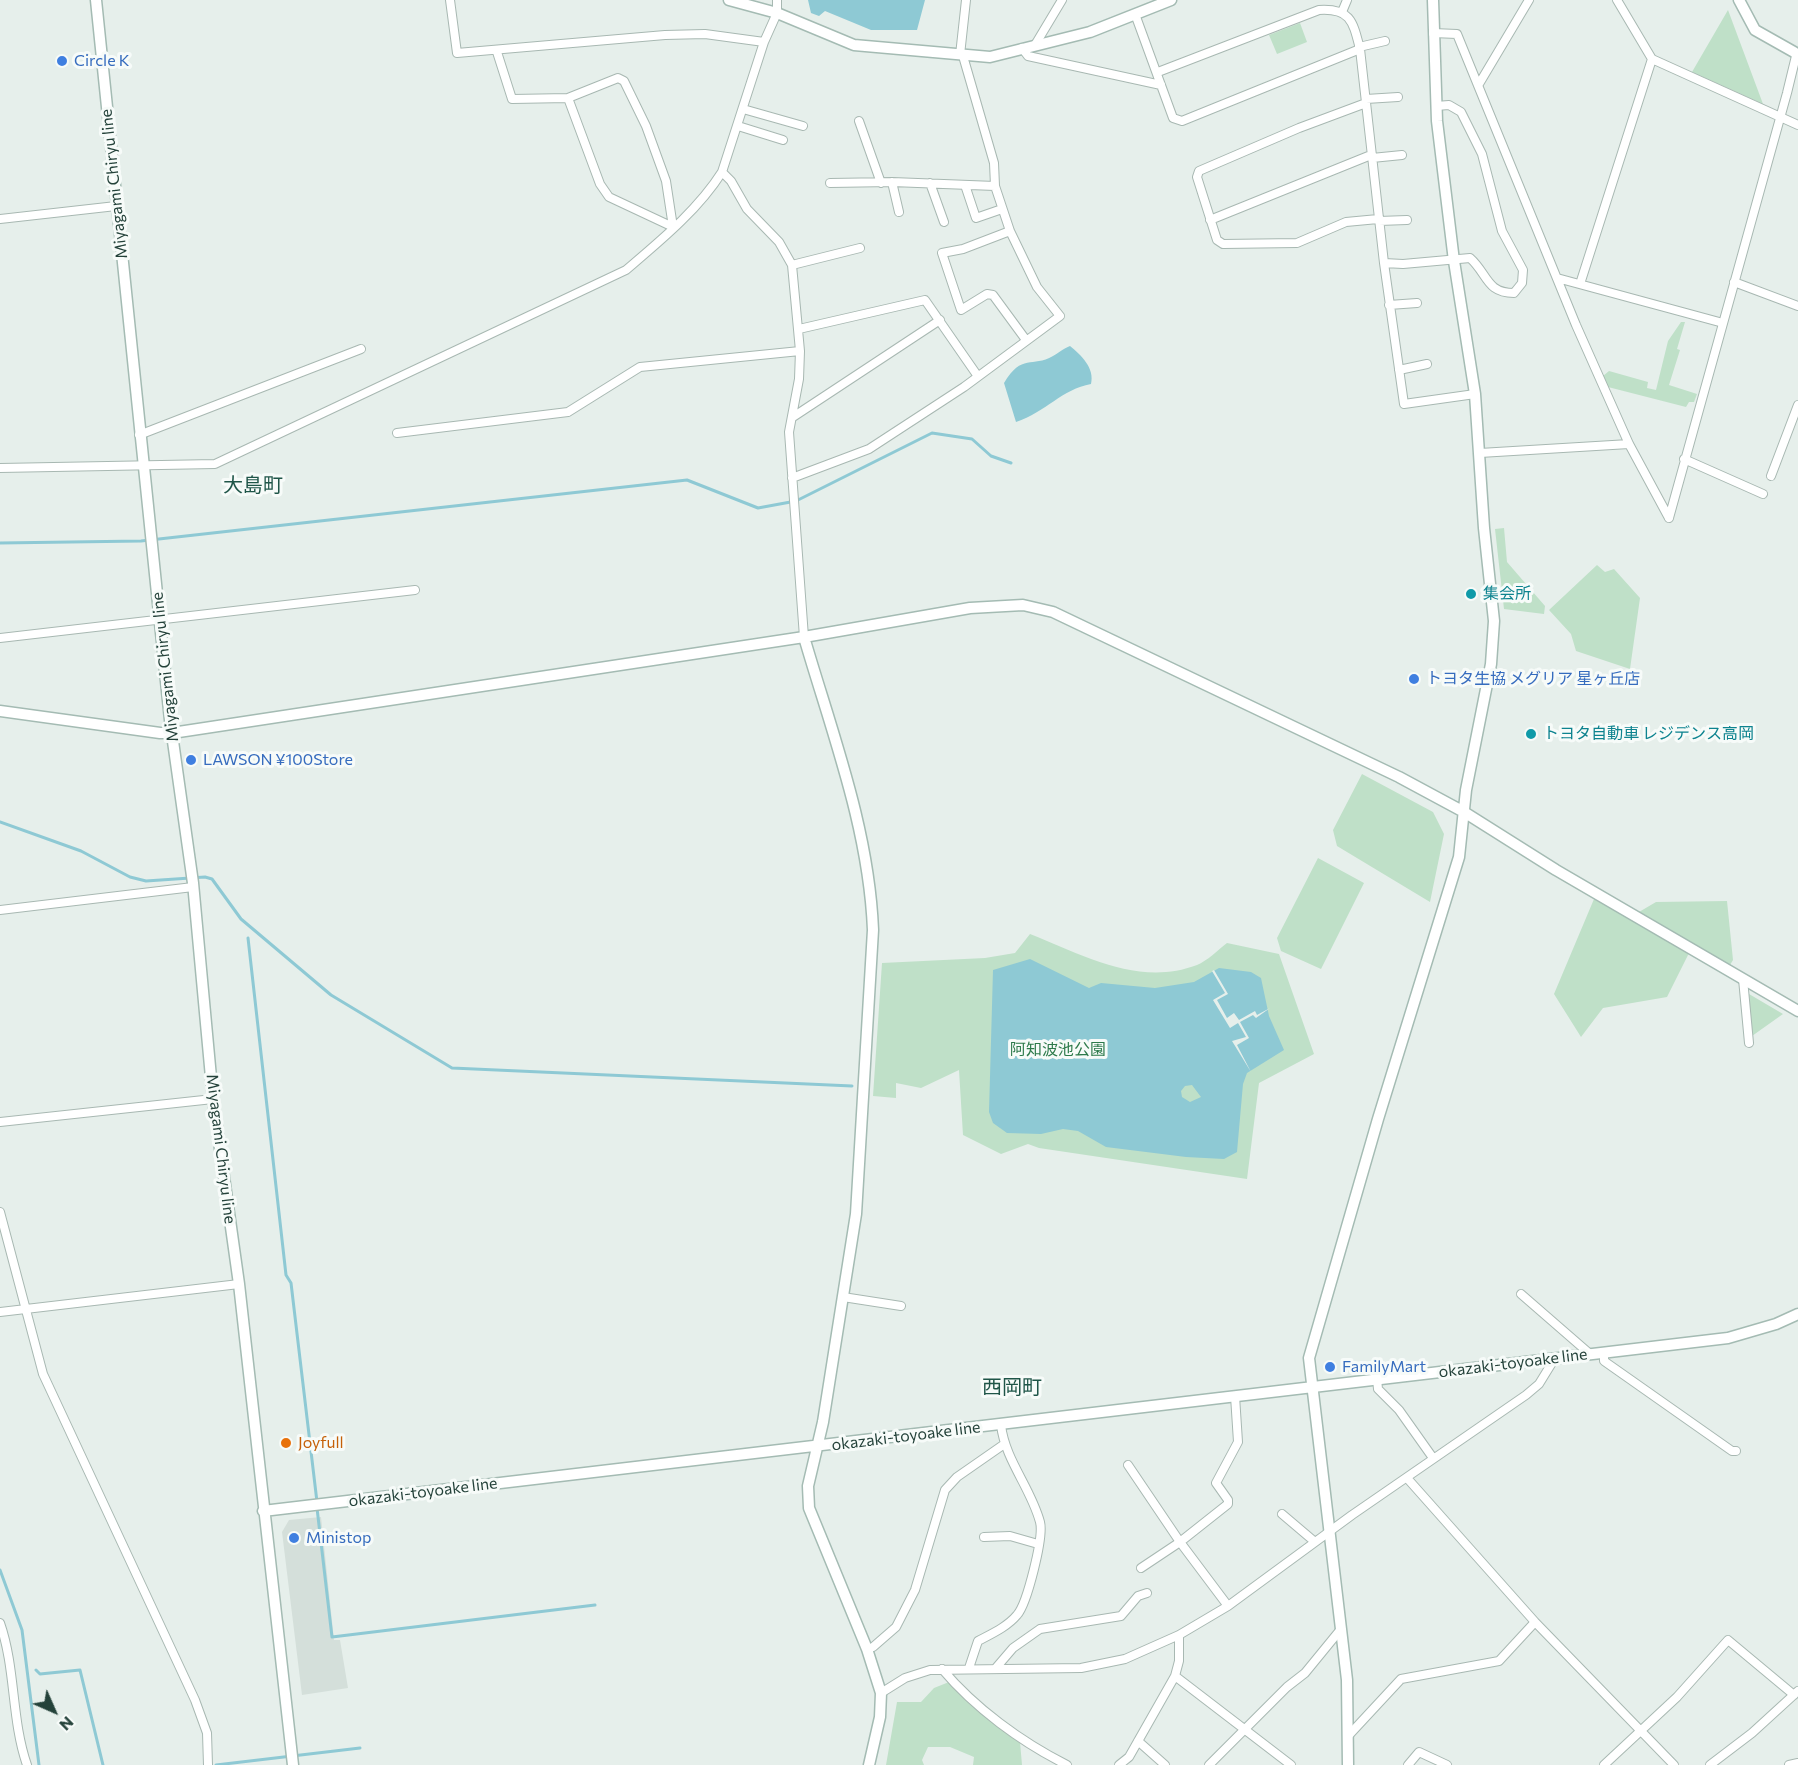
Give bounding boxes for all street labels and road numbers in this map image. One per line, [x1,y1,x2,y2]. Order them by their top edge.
street label: Miyagami Chiryu line [97,108,131,260]
street label: Miyagami Chiryu line [148,591,182,743]
street label: Miyagami Chiryu line [202,1073,240,1225]
street label: okazaki-toyoake line [1438,1344,1588,1382]
street label: okazaki-toyoake line [831,1417,981,1455]
street label: okazaki-toyoake line [348,1473,498,1511]

